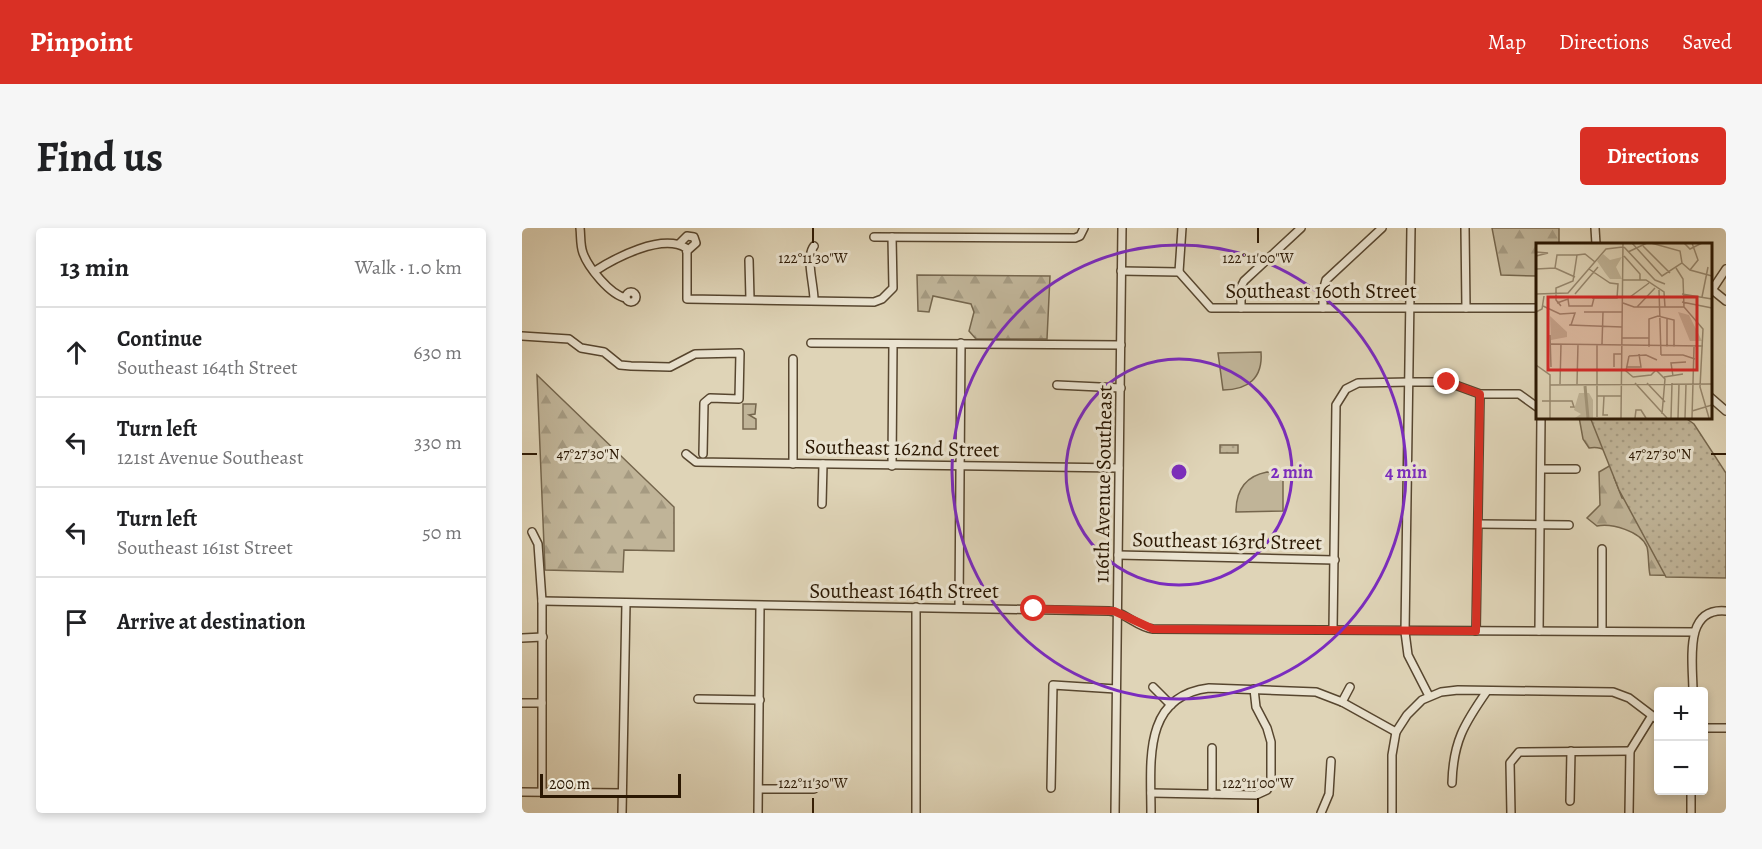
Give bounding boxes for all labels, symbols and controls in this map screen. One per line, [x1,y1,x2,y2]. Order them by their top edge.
text: Pinpoint [30,23,133,61]
text: Map [1488,28,1526,56]
text: Directions [1559,28,1649,56]
text: Saved [1682,28,1732,56]
button: Directions [1580,127,1726,185]
text: Find us [36,128,163,185]
inset map [1536,243,1711,418]
text: 122°11'30"W [778,248,848,268]
text: 122°11'00"W [1222,248,1294,268]
text: 13 min [60,250,129,285]
text: Walk · 1.0 km [355,254,462,281]
street label: Southeast 160th Street [1225,277,1417,305]
text: Continue [117,324,202,354]
icon: ahead [60,336,93,369]
text: 630 m [413,339,462,366]
text: Southeast 164th Street [117,354,298,381]
route end [1433,368,1459,394]
street label: 116th Avenue Southeast [1087,385,1119,583]
text: Turn left [117,414,197,444]
icon: left [60,426,93,459]
text: 330 m [414,429,462,456]
street label: Southeast 162nd Street [804,432,1000,464]
text: 121st Avenue Southeast [117,444,303,471]
text: 47°27'30"N [556,444,620,464]
text: 47°27'30"N [1628,444,1692,464]
text: 2 min [1271,460,1313,484]
text: 4 min [1385,460,1427,484]
centre of rings [1169,462,1189,482]
text: Turn left [117,504,197,534]
icon: left [60,516,93,549]
text: 50 m [422,519,462,546]
street label: Southeast 163rd Street [1132,525,1322,557]
text: Southeast 161st Street [117,534,293,561]
street label: Southeast 164th Street [809,577,999,605]
route start [1020,595,1046,621]
icon: arrive [60,606,93,639]
text: Arrive at destination [117,607,306,637]
map controls [1654,687,1708,795]
button: + [1654,687,1708,741]
button: − [1654,741,1708,795]
scale bar [540,771,681,798]
text: 200 m [549,773,590,795]
text: 122°11'30"W [778,773,848,793]
text: 122°11'00"W [1222,773,1294,793]

